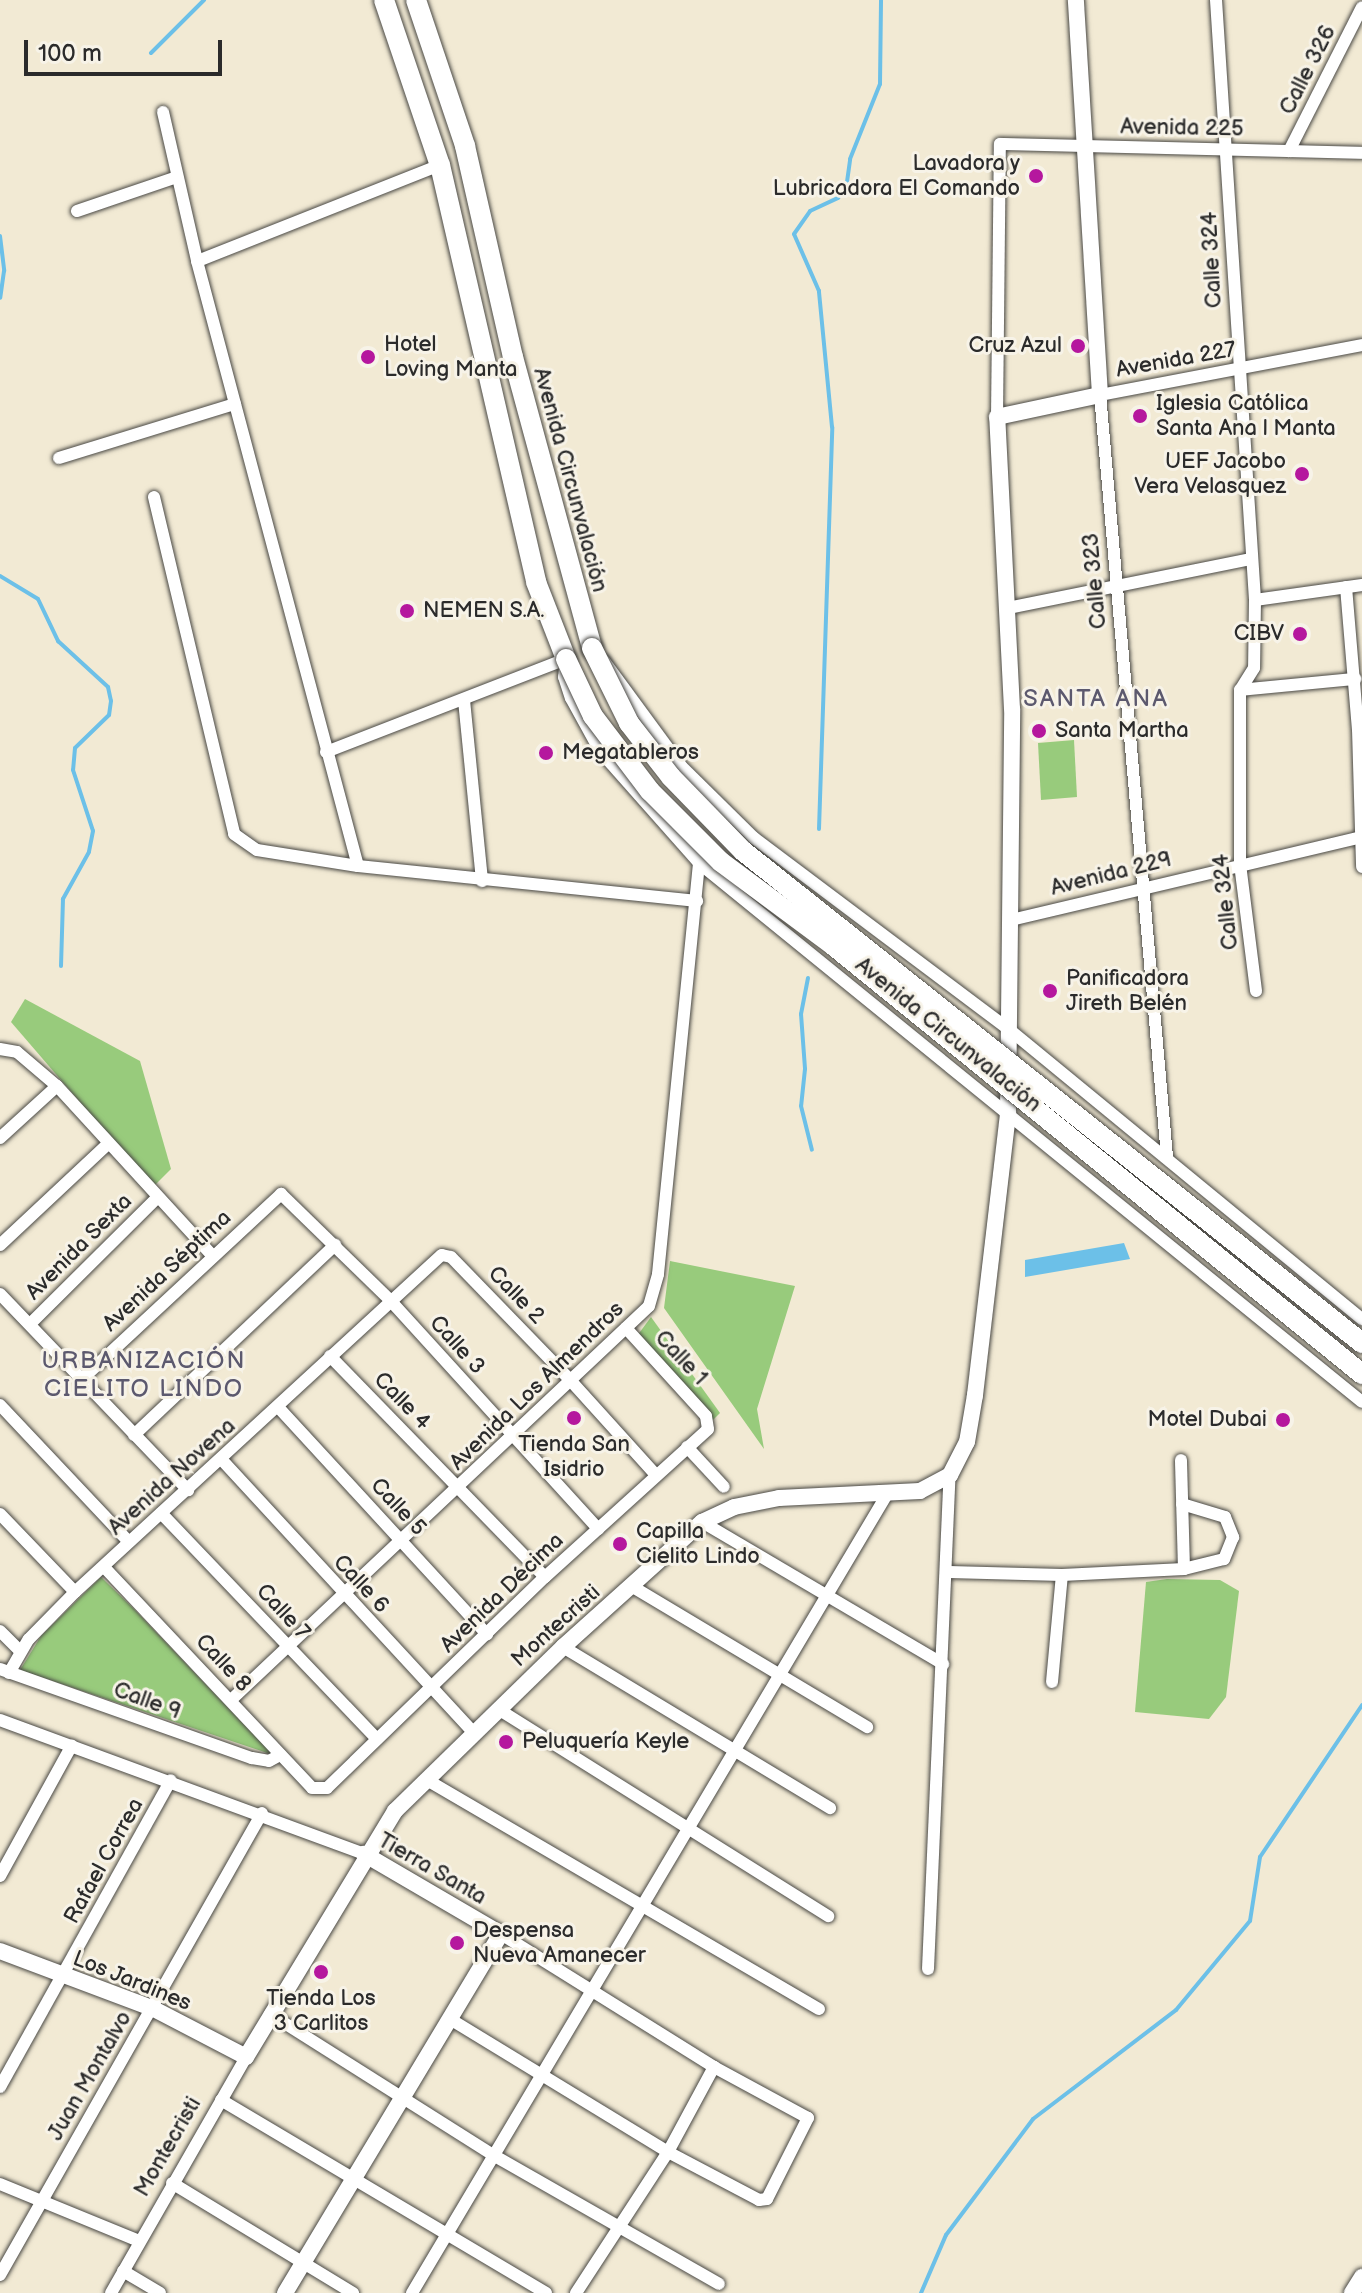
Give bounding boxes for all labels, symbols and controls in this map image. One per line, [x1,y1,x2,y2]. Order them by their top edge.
street label: Calle 326 [1274,21,1342,119]
scale bar [28,24,226,74]
text: 100 m [38,39,102,68]
street label: Avenida 225 [1120,114,1244,142]
place label: Lavadora y Lubricadora El Comando [773,150,1020,202]
marker: Lavadora y Lubricadora El Comando [1027,167,1045,185]
street label: Calle 324 [1196,211,1228,309]
place label: Hotel Loving Manta [384,331,517,382]
place label: Cruz Azul [969,333,1062,359]
street label: Avenida 227 [1114,336,1238,384]
marker: Cruz Azul [1069,337,1087,355]
marker: Hotel Loving Manta [359,348,377,366]
street label: Avenida Circunvalación [527,365,613,595]
place label: Iglesia Católica Santa Ana | Manta [1156,390,1336,442]
marker: Iglesia Católica Santa Ana | Manta [1131,407,1149,425]
place label: UEF Jacobo Vera Velasquez [1133,448,1286,500]
marker: UEF Jacobo Vera Velasquez [1293,465,1311,483]
street label: Calle 323 [1078,532,1112,630]
place label: NEMEN S.A. [423,598,545,624]
marker: NEMEN S.A. [398,602,416,620]
place label: CIBV [1234,621,1284,647]
marker: CIBV [1291,625,1309,643]
district label: SANTA ANA [1023,685,1169,713]
place label: Santa Martha [1055,718,1189,744]
marker: Santa Martha [1030,722,1048,740]
place label: Megatableros [562,740,699,766]
marker: Megatableros [537,744,555,762]
street label: Avenida 229 [1048,846,1174,902]
street label: Calle 324 [1208,853,1244,951]
street label: Avenida Circunvalación [850,952,1046,1118]
place label: Panificadora Jireth Belén [1066,965,1189,1016]
marker: Panificadora Jireth Belén [1041,982,1059,1000]
street label: Avenida Sexta [20,1188,138,1306]
street label: Avenida Séptima [97,1205,237,1337]
street label: Calle 2 [482,1261,550,1329]
street label: Avenida Los Almendros [445,1296,629,1476]
street label: Calle 3 [424,1310,490,1380]
street label: Calle 1 [649,1325,713,1391]
district label: URBANIZACIÓN CIELITO LINDO [41,1347,247,1403]
street label: Calle 4 [368,1367,436,1435]
place label: Motel Dubai [1148,1407,1267,1433]
marker: Tienda San Isidrio [565,1409,583,1427]
marker: Motel Dubai [1274,1411,1292,1429]
street label: Avenida Novena [103,1413,241,1541]
place label: Tienda San Isidrio [518,1431,630,1482]
street label: Calle 5 [365,1473,431,1541]
place label: Capilla Cielito Lindo [636,1518,760,1570]
street label: Avenida Décima [435,1527,569,1659]
marker: Capilla Cielito Lindo [611,1535,629,1553]
street label: Calle 6 [327,1549,395,1619]
street label: Calle 7 [250,1578,316,1646]
street label: Montecristi [506,1579,606,1673]
street label: Calle 8 [190,1629,256,1697]
street label: Calle 9 [110,1677,184,1725]
place label: Peluquería Keyle [522,1729,689,1755]
marker: Peluquería Keyle [497,1733,515,1751]
street label: Rafael Correa [59,1794,149,1928]
street label: Tierra Santa [373,1827,491,1911]
place label: Despensa Nueva Amanecer [473,1917,646,1968]
marker: Despensa Nueva Amanecer [448,1934,466,1952]
street label: Los Jardines [68,1945,196,2017]
marker: Tienda Los 3 Carlitos [312,1963,330,1981]
place label: Tienda Los 3 Carlitos [266,1985,376,2036]
street label: Juan Montalvo [42,2007,138,2145]
street label: Montecristi [129,2093,207,2201]

